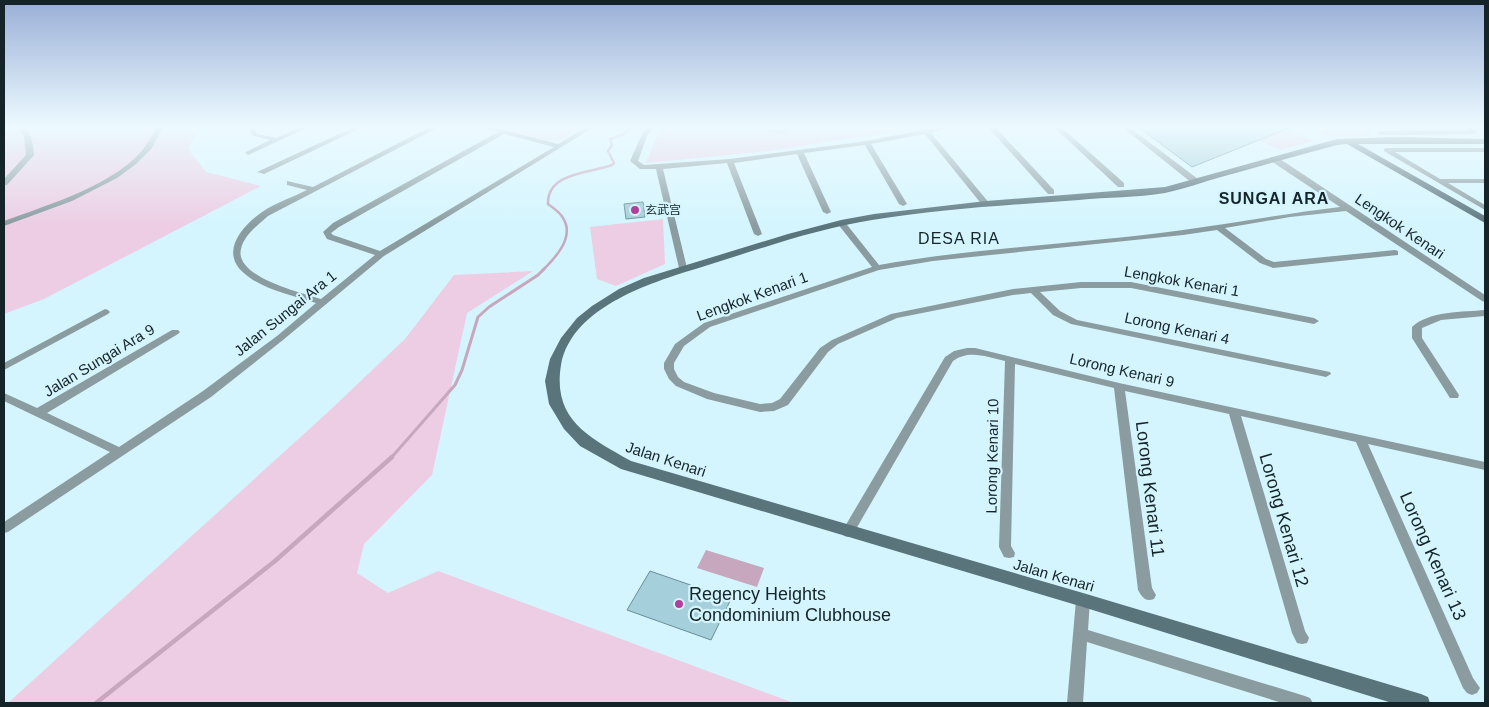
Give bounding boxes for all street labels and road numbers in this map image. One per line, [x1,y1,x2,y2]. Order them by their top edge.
street label: Lengkok Kenari [1352,190,1448,262]
street label: Lengkok Kenari 1 [1123,262,1241,300]
street label: Jalan Sungai Ara 1 [231,267,339,359]
street label: Lengkok Kenari 1 [694,268,810,324]
street label: Lorong Kenari 4 [1123,309,1231,347]
street label: Jalan Sungai Ara 9 [41,320,157,400]
street label: Lorong Kenari 9 [1068,350,1176,390]
street label: Lorong Kenari 10 [982,398,1002,514]
street label: Lorong Kenari 11 [1132,420,1168,558]
street label: Jalan Kenari [624,438,708,480]
street label: Lorong Kenari 12 [1255,451,1313,589]
street label: Lorong Kenari 13 [1396,489,1470,623]
street label: Jalan Kenari [1012,555,1096,595]

